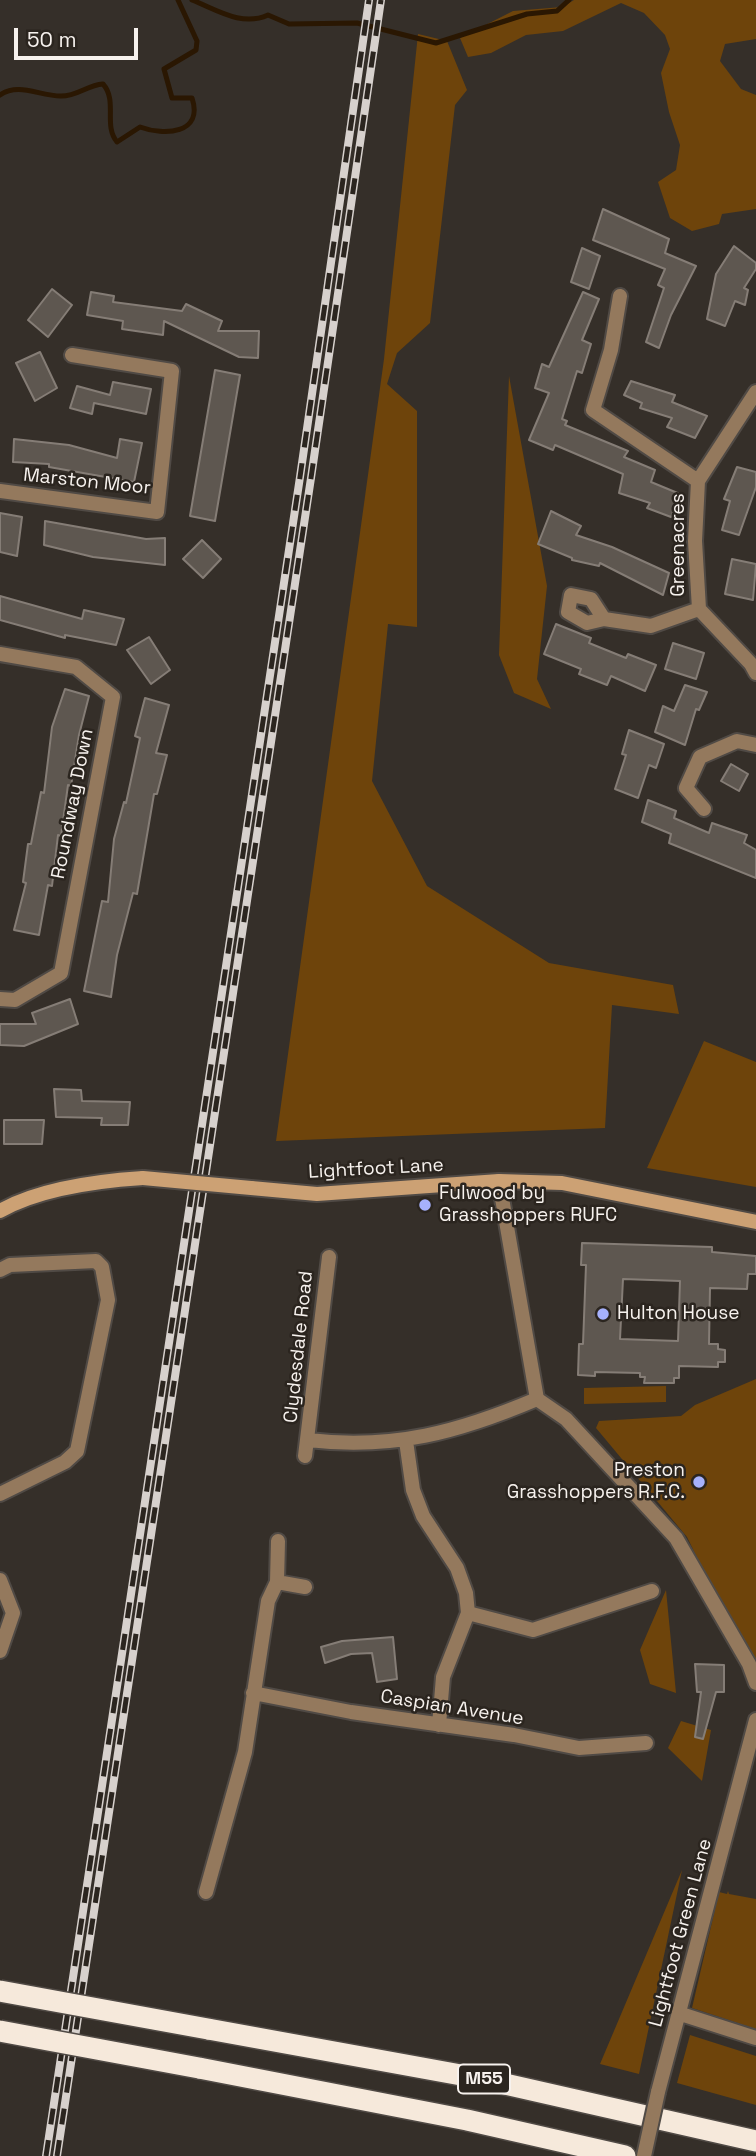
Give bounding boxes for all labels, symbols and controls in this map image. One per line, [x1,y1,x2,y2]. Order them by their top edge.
scale bar [18,14,142,58]
text: 50 m [27,26,77,53]
street label: Marston Moor [22,464,152,500]
street label: Greenacres [668,493,690,597]
street label: Roundway Down [47,727,99,881]
street label: Lightfoot Lane [308,1154,444,1184]
place label: Fulwood by Grasshoppers RUFC [439,1183,617,1227]
marker: Fulwood by Grasshoppers RUFC [417,1197,433,1213]
street label: Clydesdale Road [280,1270,318,1424]
place label: Hulton House [617,1303,740,1325]
marker: Hulton House [595,1306,611,1322]
place label: Preston Grasshoppers R.F.C. [507,1460,685,1504]
marker: Preston Grasshoppers R.F.C. [691,1474,707,1490]
street label: Caspian Avenue [379,1685,525,1731]
street label: Lightfoot Green Lane [645,1836,717,2030]
road number: M55 [458,2064,510,2094]

